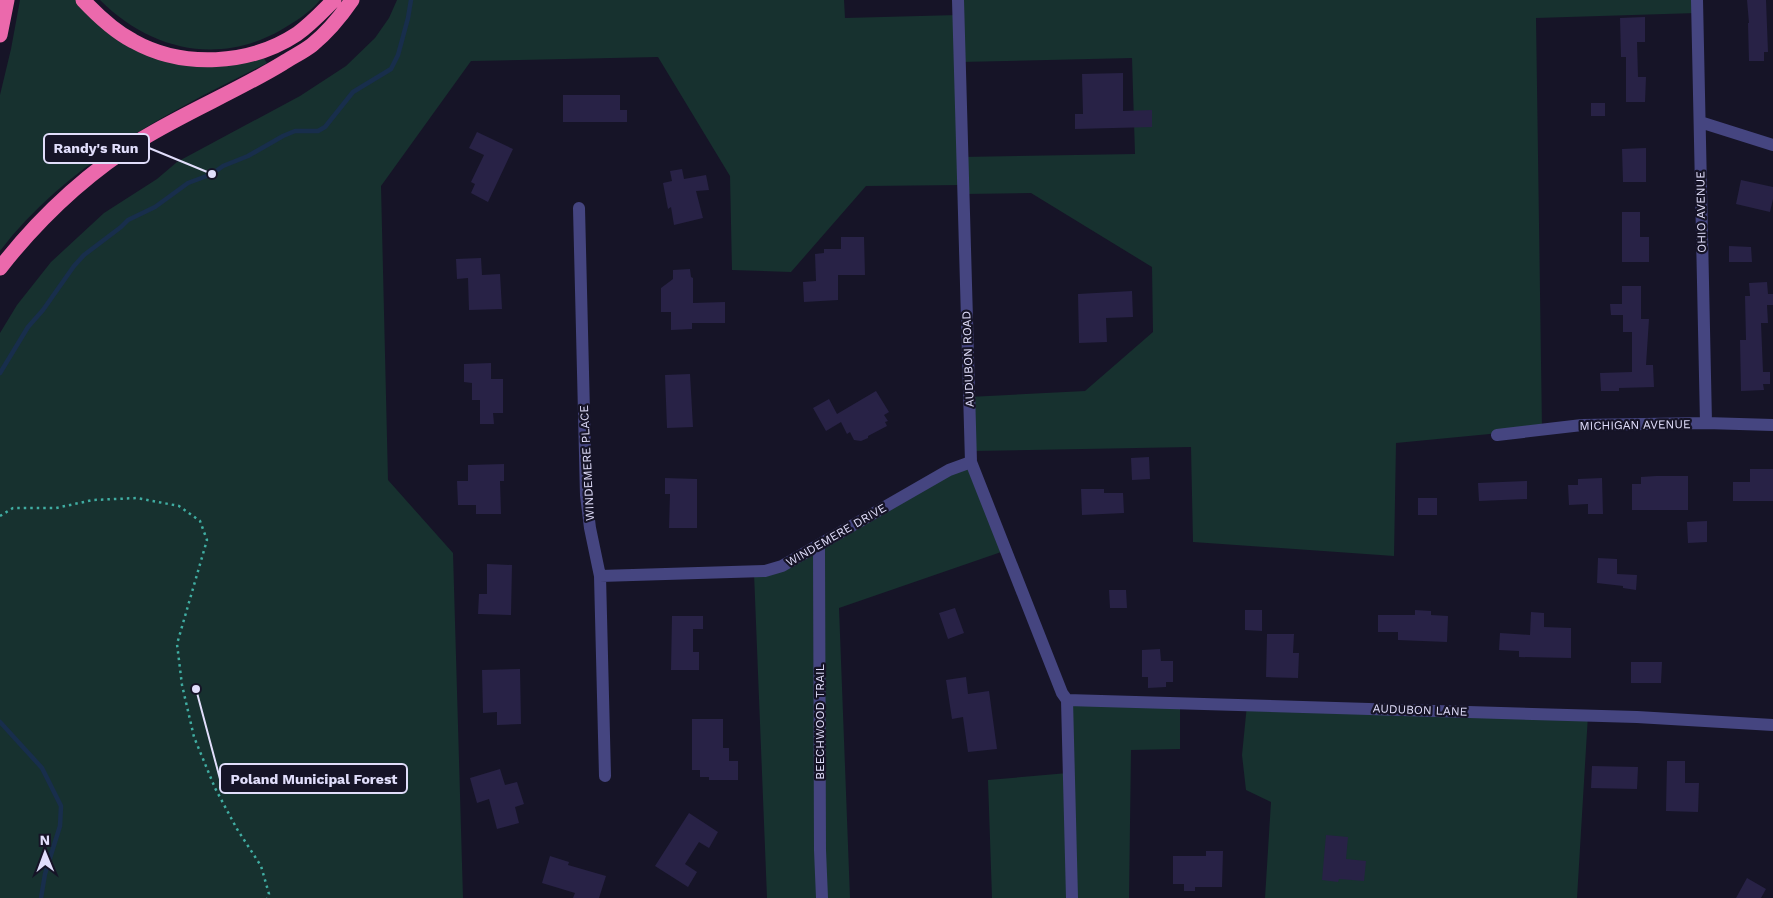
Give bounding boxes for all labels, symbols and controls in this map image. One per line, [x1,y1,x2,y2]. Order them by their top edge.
callout: Randy's Run [44,134,149,163]
text: Randy's Run [54,140,138,156]
street label: OHIO AVENUE [1693,171,1709,253]
street label: AUDUBON ROAD [959,311,977,407]
street label: WINDEMERE PLACE [577,404,597,521]
street label: MICHIGAN AVENUE [1579,417,1691,433]
street label: WINDEMERE DRIVE [783,500,889,569]
street label: BEECHWOOD TRAIL [813,664,827,780]
street label: AUDUBON LANE [1372,701,1468,719]
callout: Poland Municipal Forest [220,764,407,793]
text: Poland Municipal Forest [231,771,397,787]
north arrow [20,828,70,878]
text: N [39,832,50,848]

